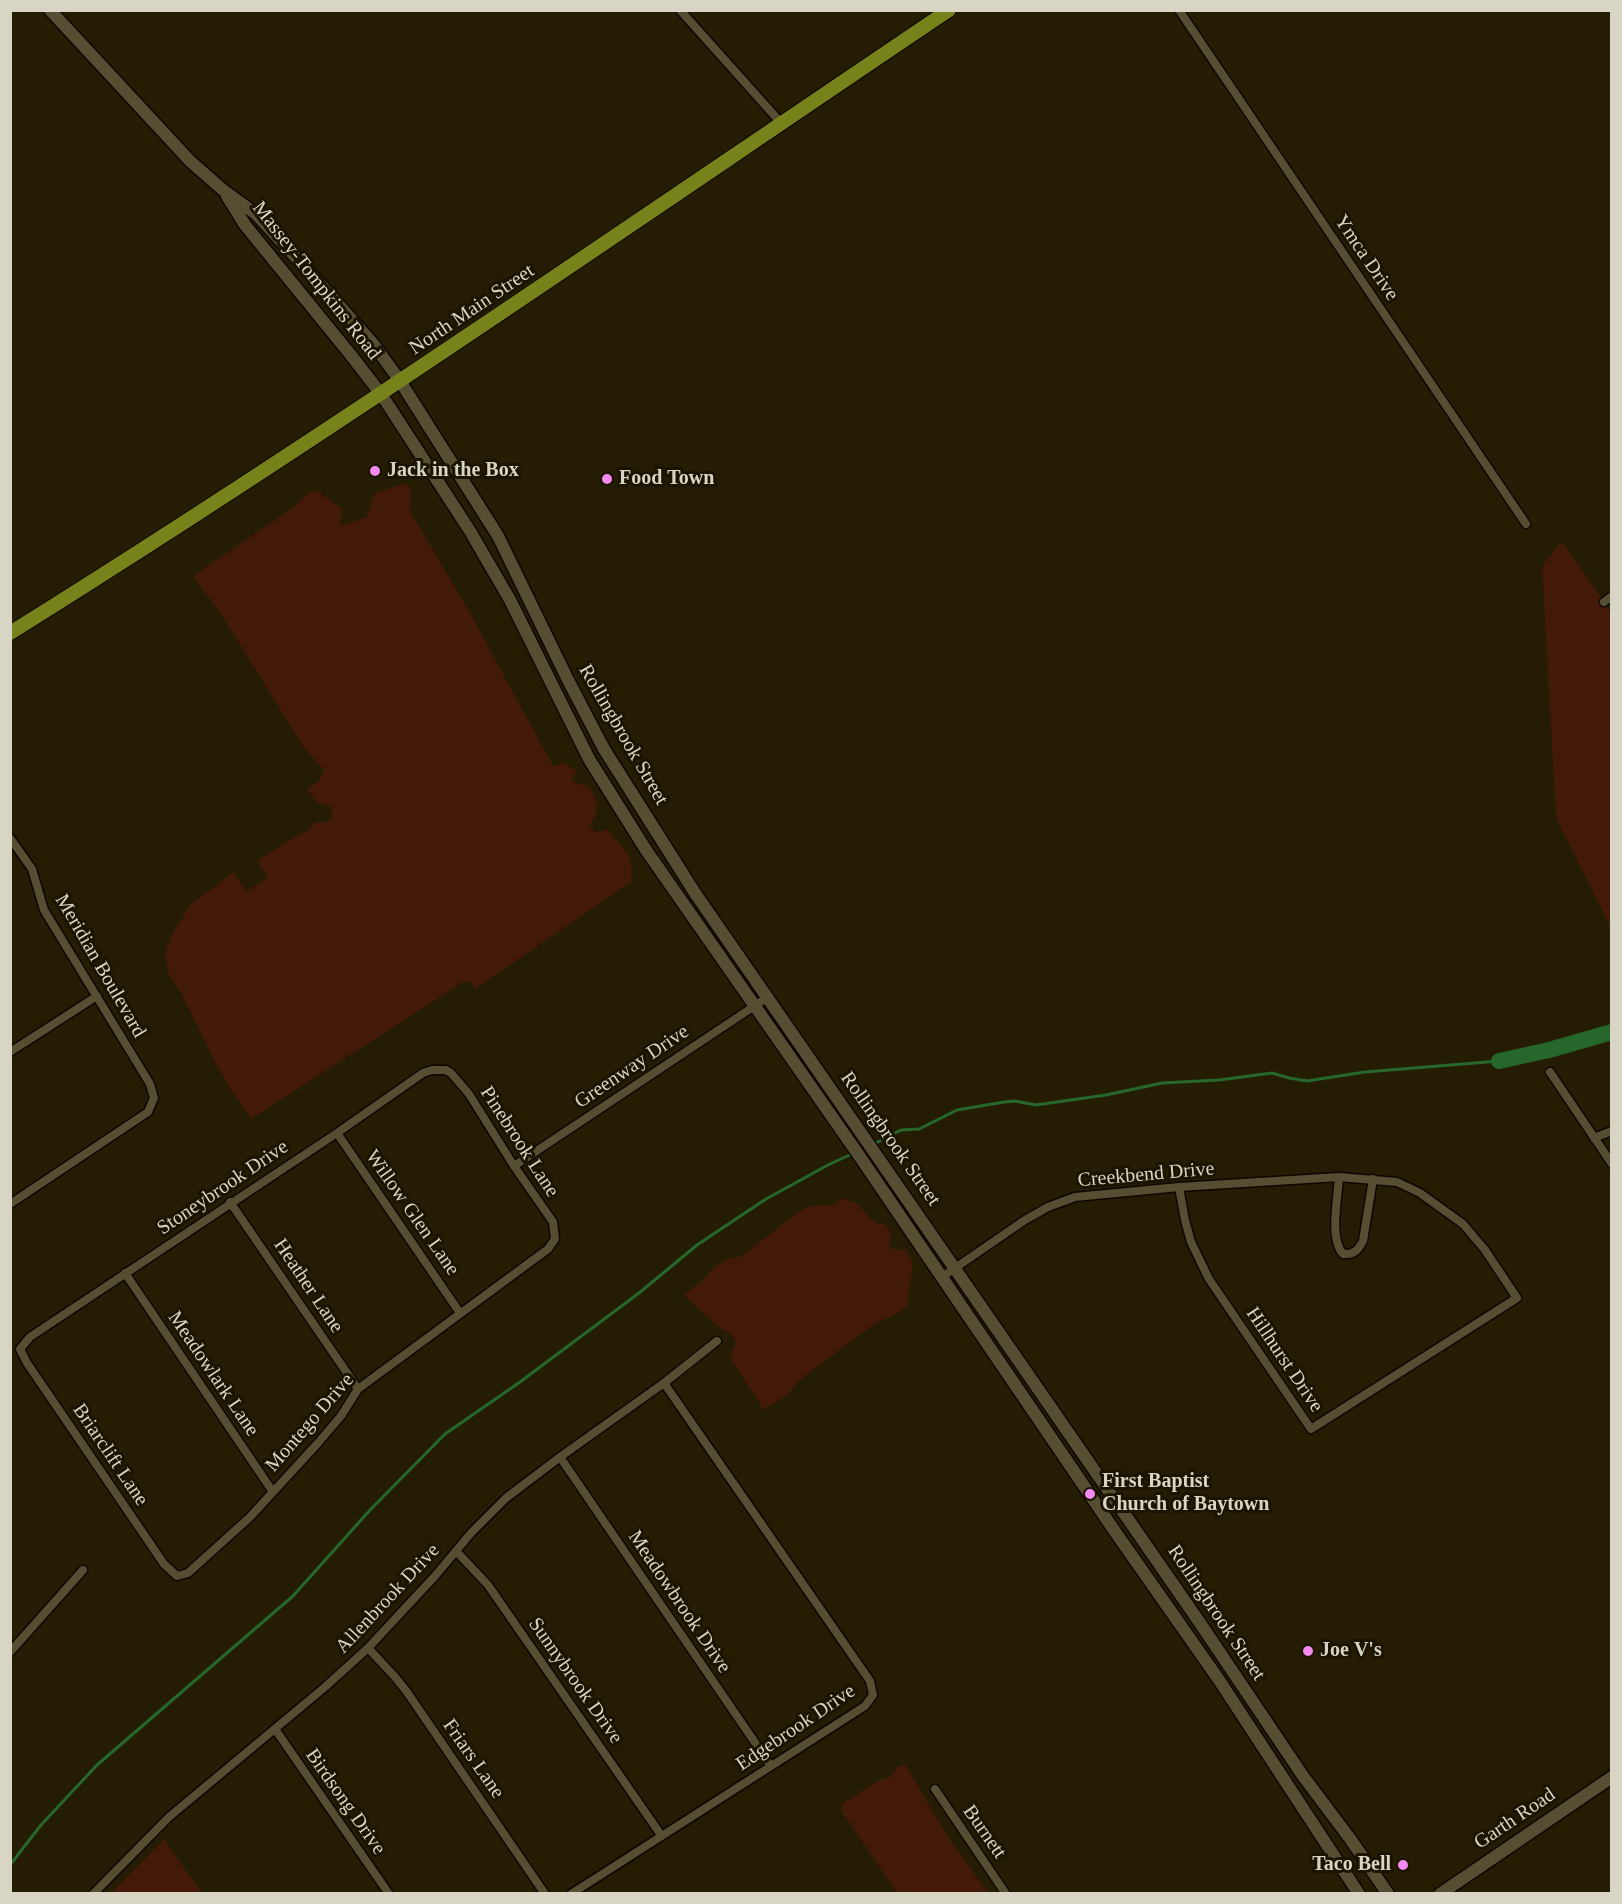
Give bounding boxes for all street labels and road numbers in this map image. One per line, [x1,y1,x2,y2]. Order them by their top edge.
street label: Massey-Tompkins Road [247,197,385,365]
street label: Ymca Drive [1329,211,1403,305]
street label: North Main Street [405,259,539,361]
street label: Rollingbrook Street [573,660,673,810]
street label: Meridian Boulevard [49,890,151,1042]
street label: Greenway Drive [570,1020,694,1114]
street label: Rollingbrook Street [835,1067,945,1211]
street label: Pinebrook Lane [474,1082,564,1202]
street label: Stoneybrook Drive [153,1135,293,1241]
street label: Willow Glen Lane [360,1145,464,1281]
street label: Creekbend Drive [1077,1157,1215,1193]
street label: Heather Lane [268,1234,348,1338]
street label: Hillhurst Drive [1240,1303,1328,1417]
street label: Meadowlark Lane [162,1307,264,1441]
street label: Montego Drive [261,1369,359,1477]
street label: Briarclift Lane [67,1399,153,1511]
street label: Meadowbrook Drive [622,1526,736,1678]
street label: Allenbrook Drive [331,1539,445,1659]
street label: Rollingbrook Street [1162,1541,1270,1685]
street label: Sunnybrook Drive [523,1613,627,1749]
street label: Edgebrook Drive [732,1679,860,1777]
street label: Friars Lane [437,1715,509,1803]
street label: Birdsong Drive [300,1744,390,1860]
street label: Garth Road [1470,1783,1560,1855]
street label: Burnett [957,1801,1011,1863]

